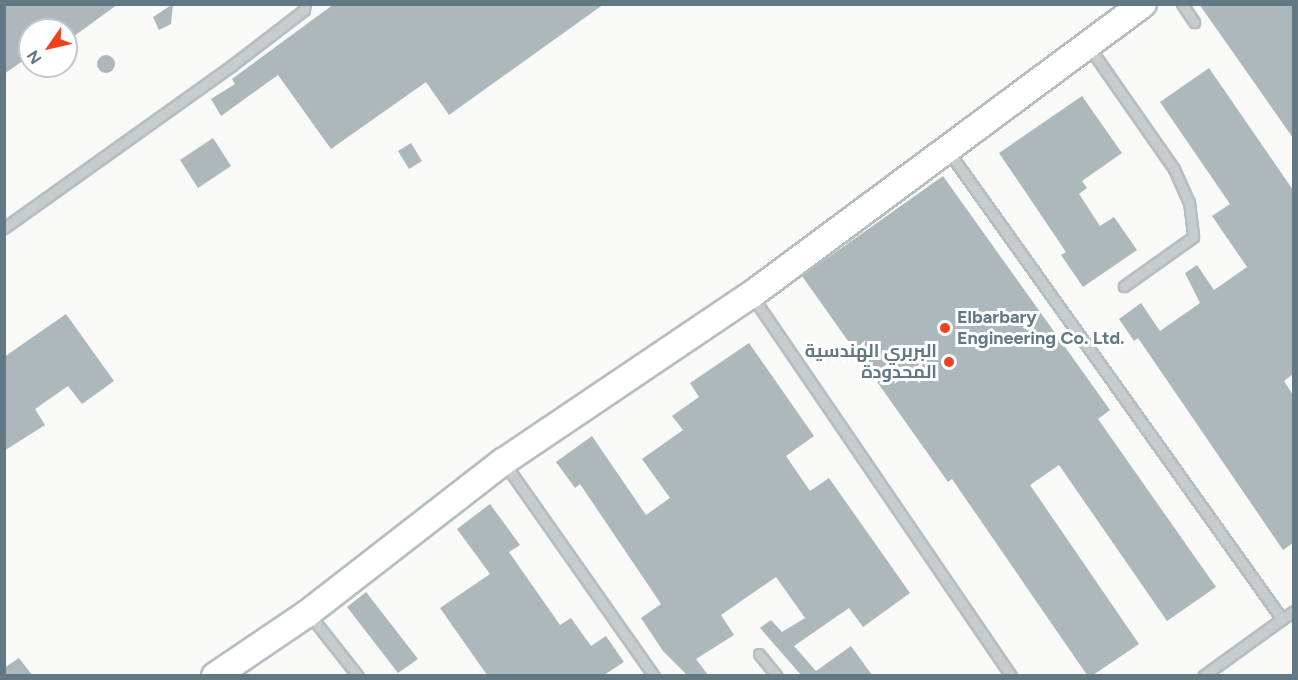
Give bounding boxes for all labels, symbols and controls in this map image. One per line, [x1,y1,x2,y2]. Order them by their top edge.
north arrow [18,18,78,78]
text: N [23,47,46,68]
place label: Elbarbary Engineering Co. Ltd. [957,307,1125,350]
marker: Elbarbary Engineering Co. Ltd. [938,321,952,335]
place label: البربري الهندسية المحدودة [805,341,937,384]
marker: البربري الهندسية المحدودة [942,355,956,369]

